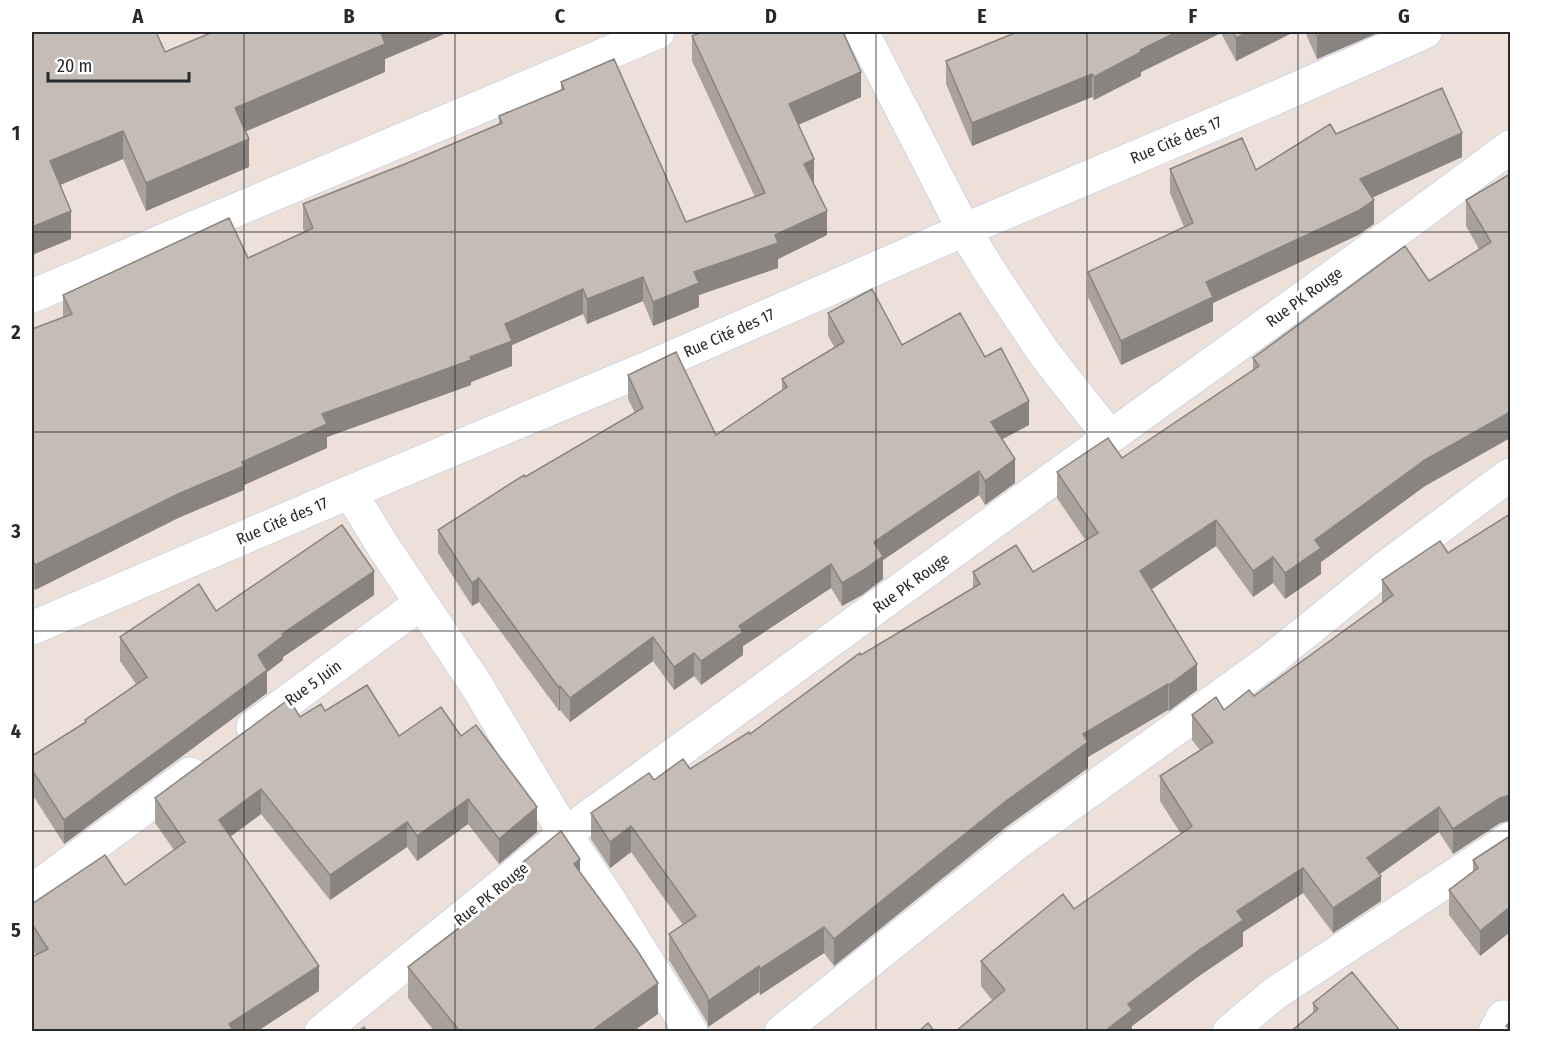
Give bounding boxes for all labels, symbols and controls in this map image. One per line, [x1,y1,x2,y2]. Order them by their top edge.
text: A [132,4,145,28]
text: B [343,4,355,28]
text: C [555,4,566,28]
text: D [765,4,777,28]
text: E [977,4,987,28]
text: F [1189,4,1198,28]
text: G [1398,4,1410,28]
scale bar [48,45,189,83]
text: 20 m [57,55,92,77]
street label: Rue Cité des 17 [1127,112,1225,168]
text: 1 [12,121,20,145]
street label: Rue PK Rouge [1262,263,1346,331]
street label: Rue Cité des 17 [681,304,778,361]
text: 2 [10,320,21,344]
street label: Rue Cité des 17 [233,493,331,549]
text: 3 [10,519,21,543]
street label: Rue PK Rouge [869,549,953,617]
street label: Rue 5 Juin [281,656,345,710]
text: 4 [11,719,21,743]
street label: Rue PK Rouge [450,858,532,930]
text: 5 [11,918,21,942]

